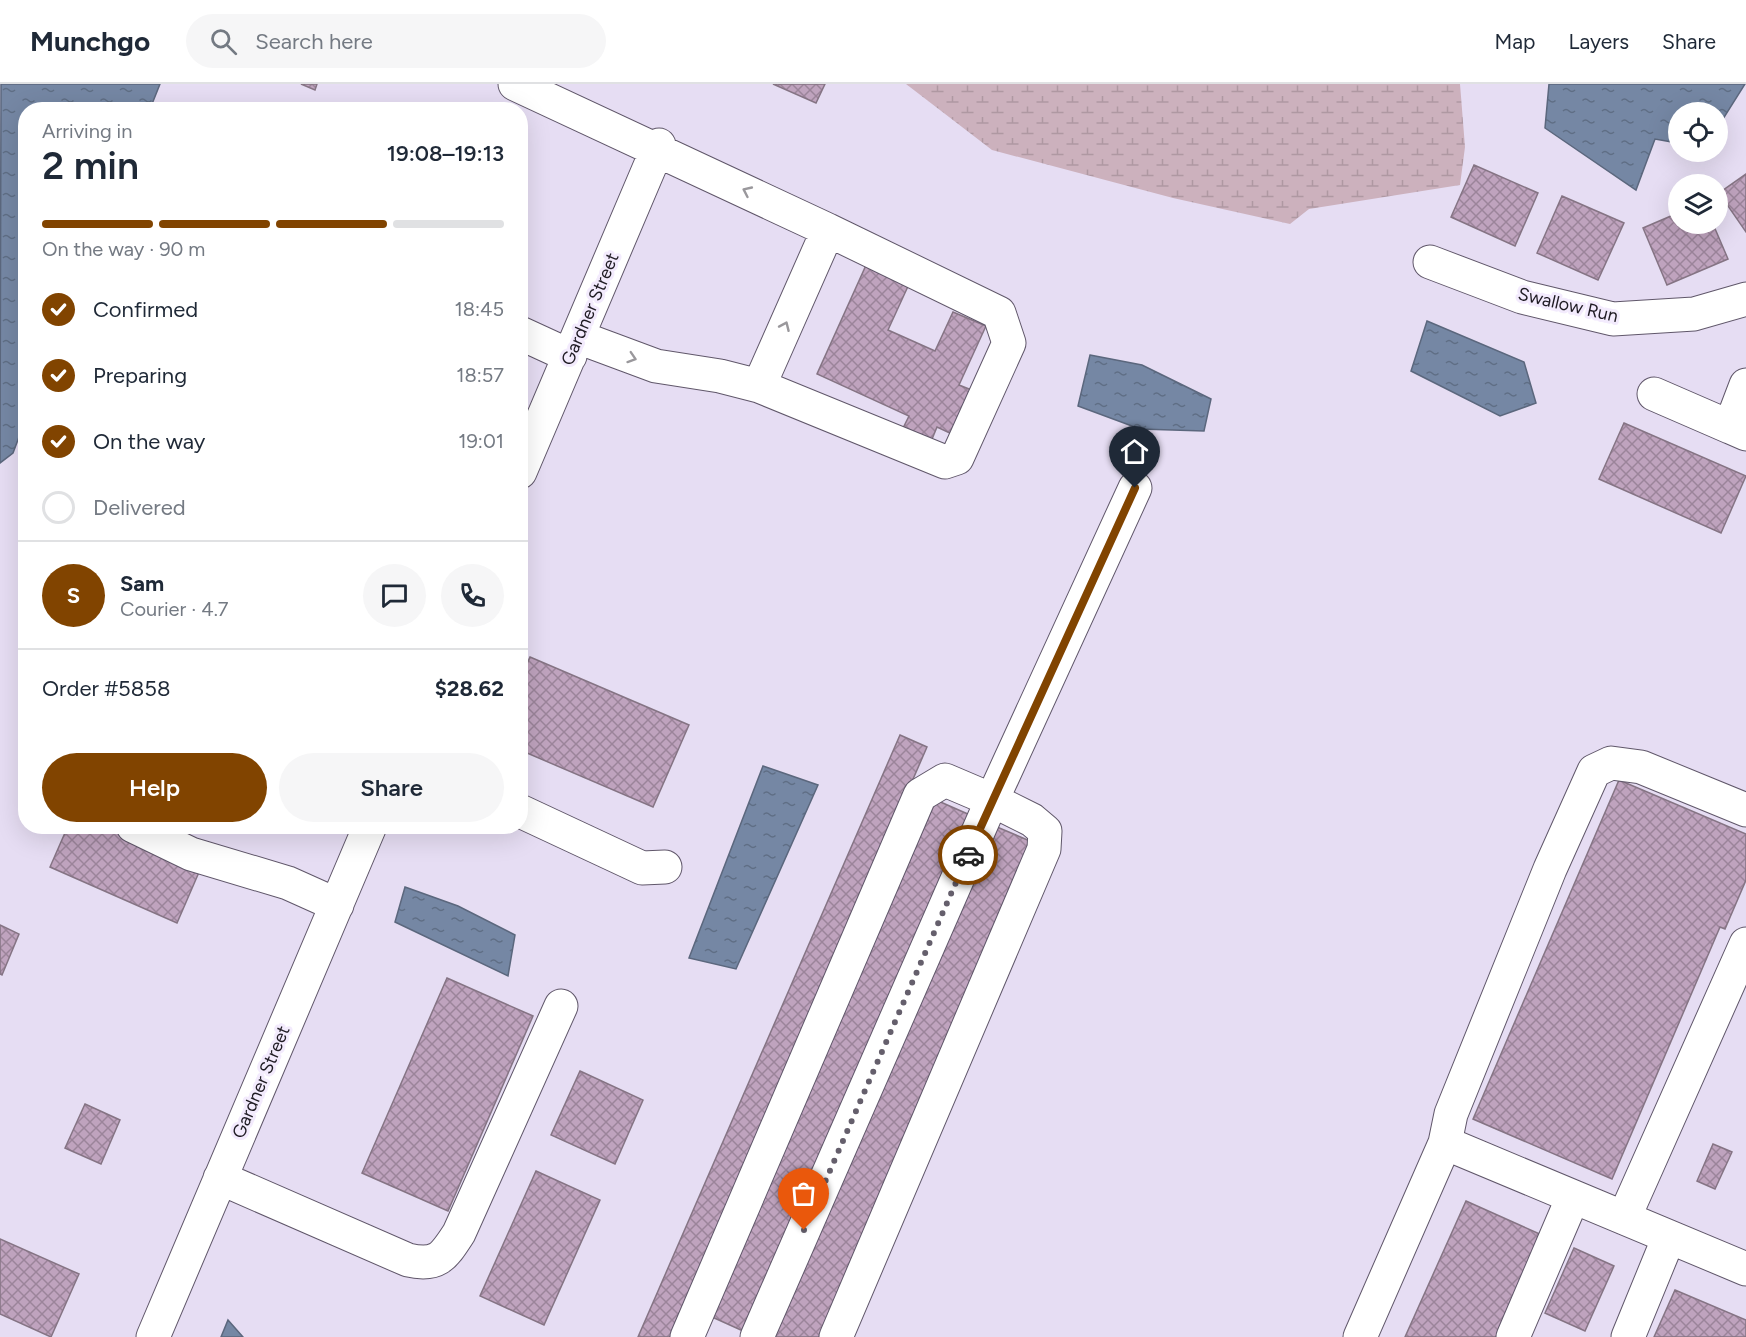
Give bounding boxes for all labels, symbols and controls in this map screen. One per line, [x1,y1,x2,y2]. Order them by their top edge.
search box [186,14,606,68]
text: Munchgo [30,24,150,58]
icon: search [207,25,240,58]
text: Search here [255,28,373,55]
text: Map [1495,29,1535,54]
text: Layers [1568,29,1629,54]
text: Share [1662,29,1716,54]
map controls [1668,102,1728,234]
button: locate [1668,102,1728,162]
text: Arriving in [42,119,132,143]
text: 19:08–19:13 [387,140,504,167]
text: 2 min [42,142,139,189]
button: layers [1668,174,1728,234]
one-way arrow [743,187,754,199]
text: On the way · 90 m [42,237,205,261]
street label: Gardner Street [556,249,624,369]
street label: Swallow Run [1516,283,1620,327]
icon: check [42,293,75,326]
text: Confirmed [93,296,198,323]
text: 18:45 [454,297,504,321]
one-way arrow [778,322,790,333]
one-way arrow [626,351,637,364]
icon: check [42,359,75,392]
text: Preparing [93,362,187,389]
text: 18:57 [456,363,504,387]
icon: check [42,425,75,458]
pin [1109,426,1160,488]
text: On the way [93,428,205,455]
text: 19:01 [458,429,504,453]
icon: home [1118,435,1151,468]
text: Delivered [93,494,186,521]
button: chat [363,564,426,627]
button: phone [441,564,504,627]
text: Sam [120,570,164,597]
text: S [67,582,80,609]
text: Courier · 4.7 [120,597,229,621]
text: Order #5858 [42,675,170,702]
text: $28.62 [435,675,504,702]
button: Help [42,753,267,822]
button: Share [279,753,504,822]
courier [938,825,998,885]
icon: car [952,839,985,872]
street label: Gardner Street [227,1022,295,1142]
pin [778,1168,829,1230]
icon: bag [787,1177,820,1210]

